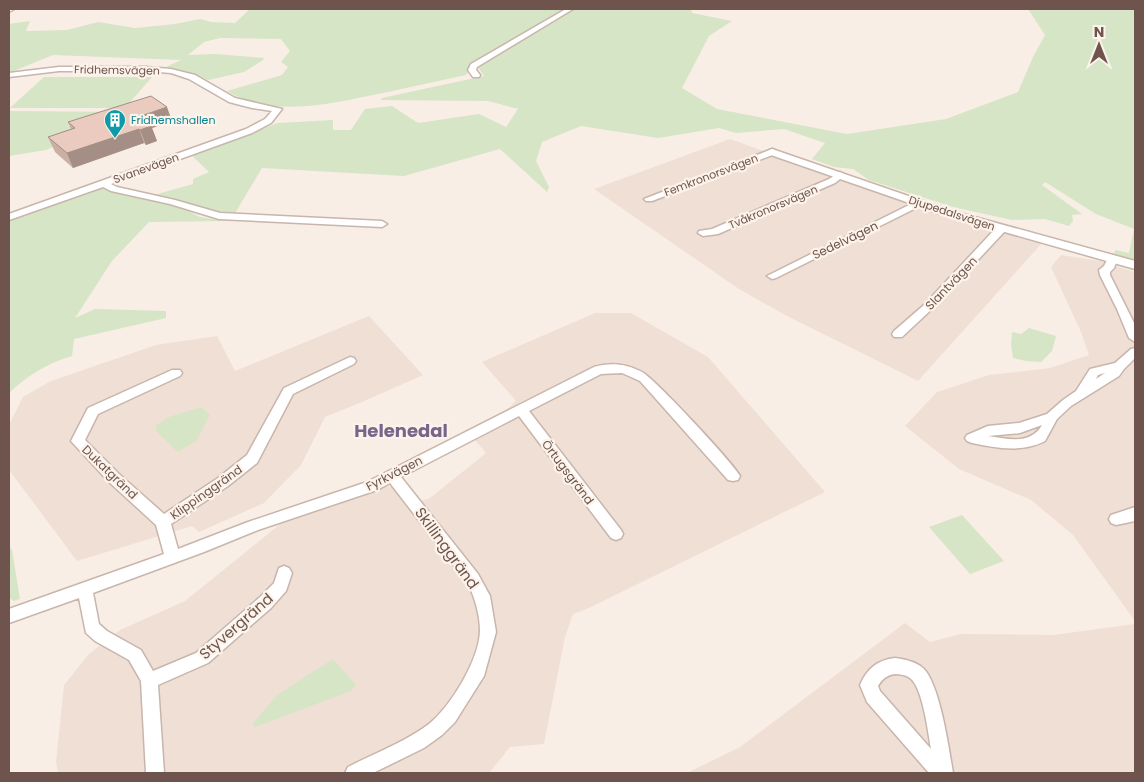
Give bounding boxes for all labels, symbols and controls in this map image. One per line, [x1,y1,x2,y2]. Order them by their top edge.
north arrow [1074,20,1124,70]
text: N [1094,22,1104,42]
street label: Fridhemsvägen [74,61,160,79]
building icon: Fridhemshallen [103,108,127,139]
place label: Fridhemshallen [131,112,215,128]
street label: Svanevägen [111,149,181,187]
street label: Femkronorsvägen [662,150,760,200]
street label: Tvåkronorsvägen [726,181,820,233]
street label: Djupedalsvägen [907,191,997,235]
street label: Sedelvägen [809,217,881,263]
street label: Slantvägen [921,253,981,313]
district label: Helenedal [354,418,448,443]
street label: Örtugsgränd [538,436,598,508]
street label: Dukatgränd [78,441,142,503]
street label: Fyrkvägen [363,451,425,495]
street label: Klippinggränd [166,461,246,523]
street label: Skillinggränd [410,503,484,593]
street label: Styvergränd [195,588,277,664]

